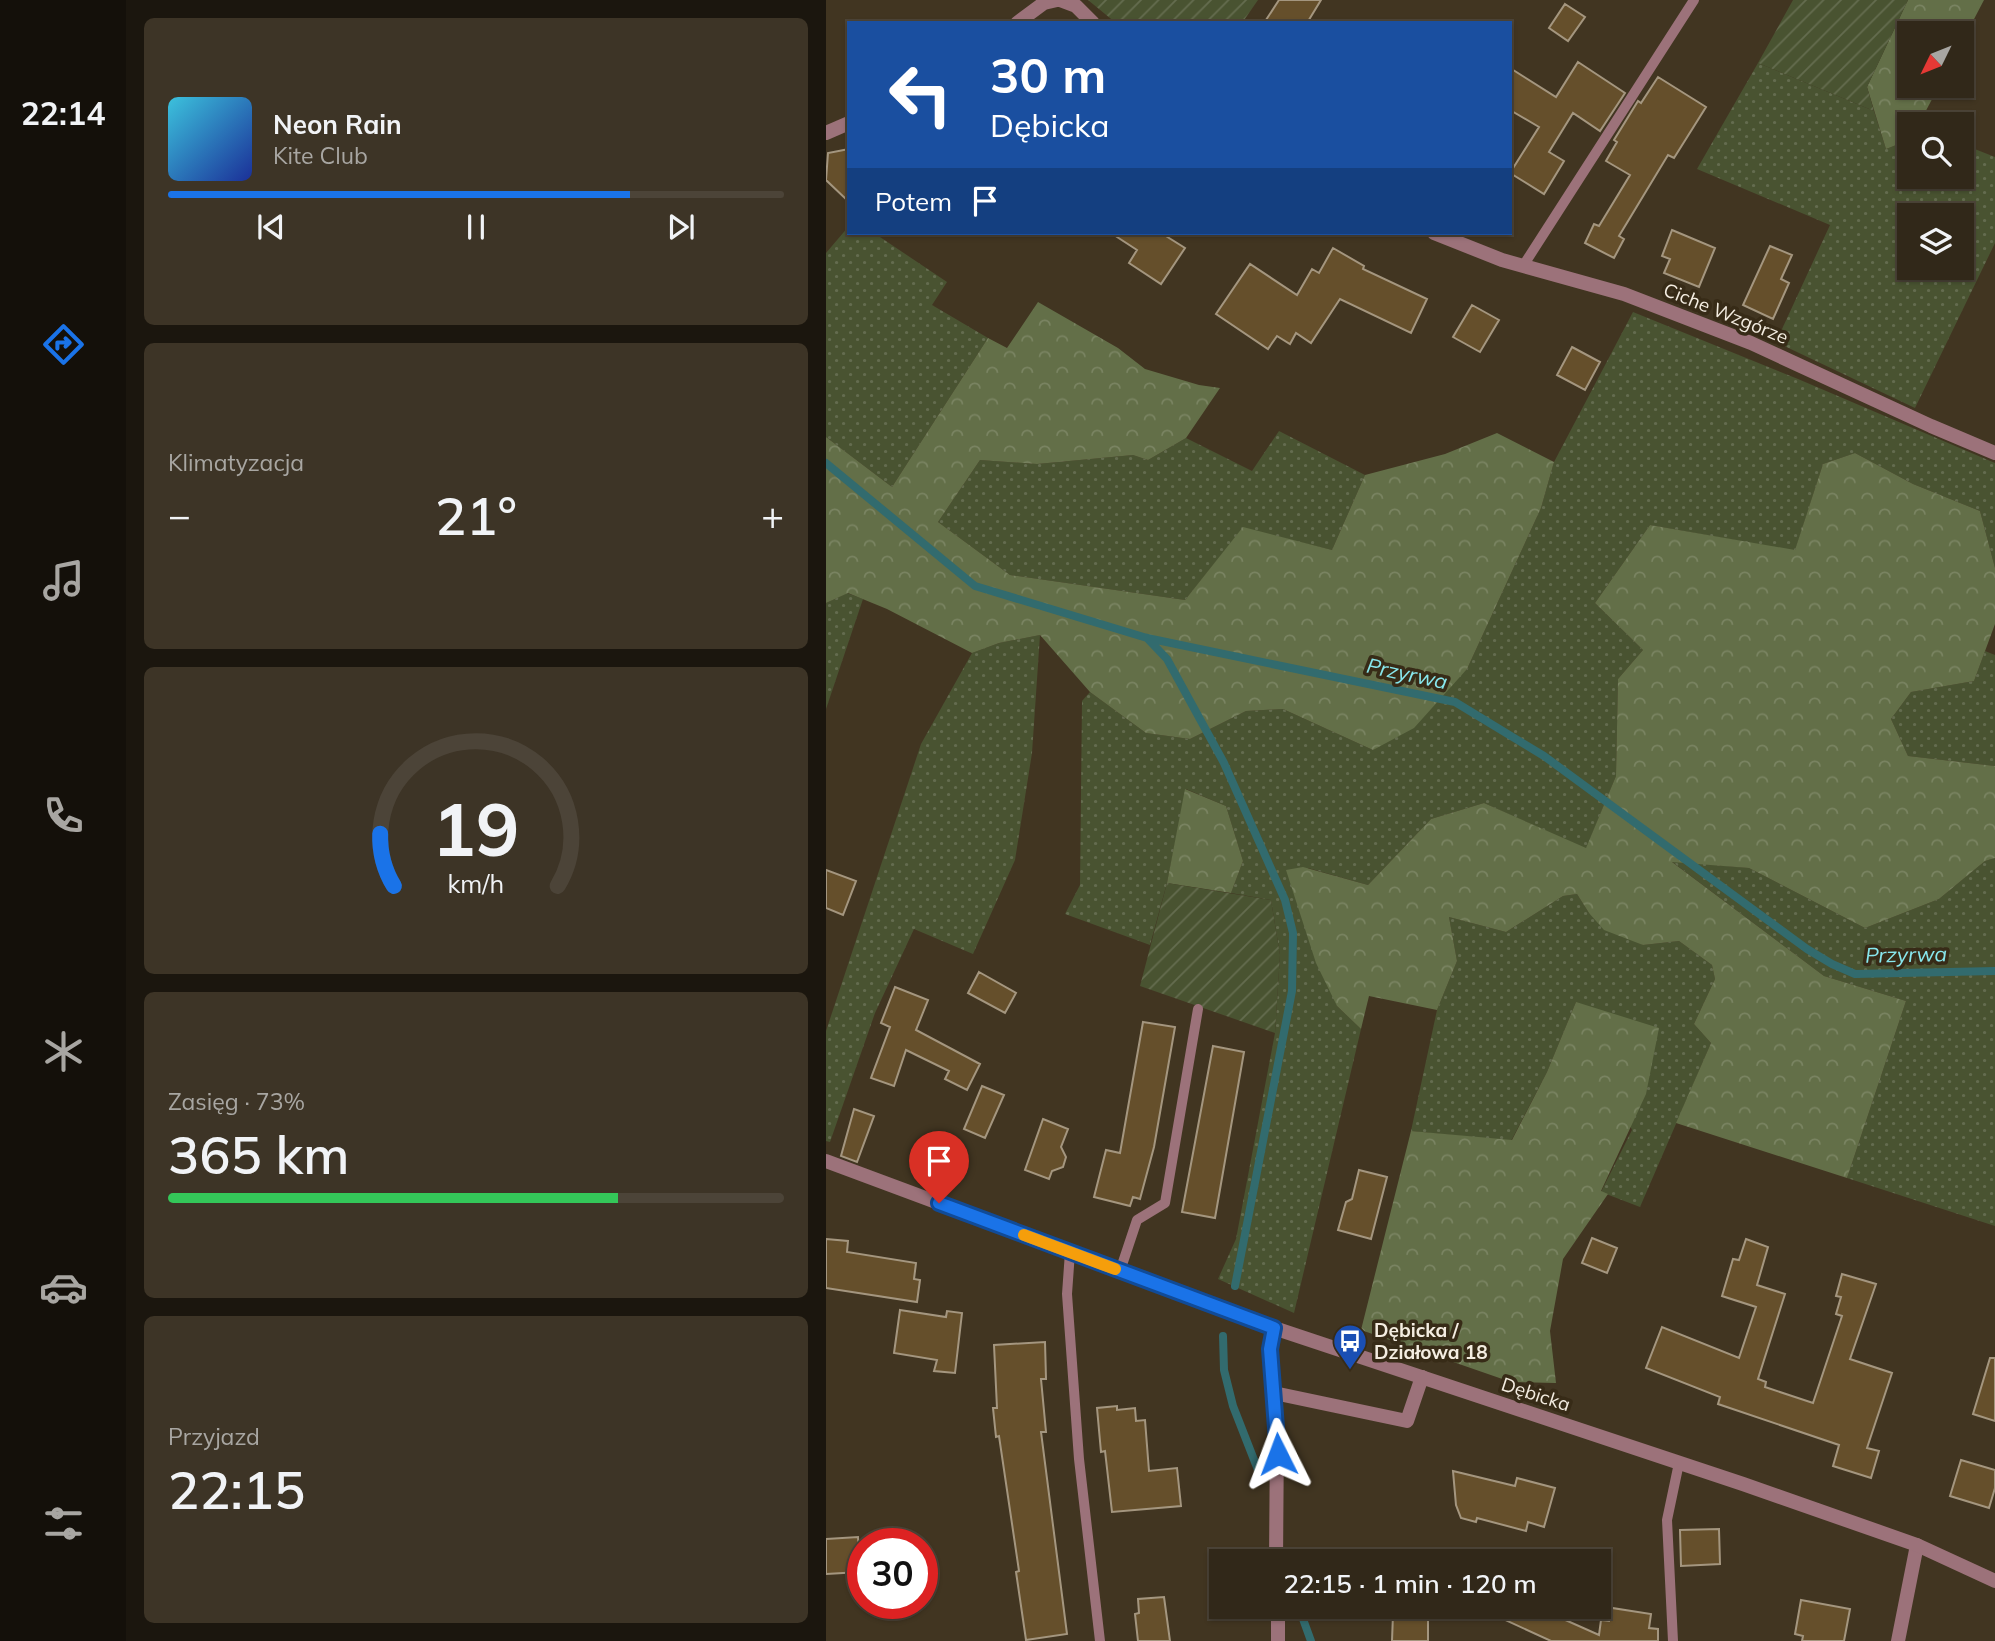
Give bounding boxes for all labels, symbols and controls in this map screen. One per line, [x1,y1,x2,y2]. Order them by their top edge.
north arrow [1897,21,1974,98]
map controls [1897,21,1974,280]
text: 30 m [990,44,1106,105]
icon: left [875,49,966,140]
text: 22:14 [21,93,105,133]
text: Dębicka [990,105,1110,145]
text: Neon Rain [273,108,402,141]
button: search [1897,112,1974,189]
text: Kite Club [273,141,368,170]
icon: arrive [966,182,1004,220]
text: Potem [875,185,952,218]
button: layers [1897,203,1974,280]
icon: previous [252,208,290,246]
icon: pause [457,208,495,246]
icon: next [662,208,700,246]
street label: Ciche Wzgórze [1660,277,1792,349]
icon: directions [39,320,88,369]
text: Klimatyzacja [168,448,304,477]
text: 21° [435,483,517,548]
text: − [168,491,191,539]
text: + [761,491,784,539]
icon: music [39,556,88,605]
water label: Przyrwa [1364,652,1450,694]
text: 19 [432,784,520,875]
icon: phone [39,791,88,840]
text: km/h [448,868,504,899]
water label: Przyrwa [1865,940,1947,968]
icon: climate [39,1027,88,1076]
text: Zasięg · 73% [168,1087,305,1116]
text: 365 km [168,1122,349,1187]
pin [909,1131,969,1203]
icon: arrive [920,1142,958,1180]
icon: car [39,1263,88,1312]
place label: Dębicka / Działowa 18 [1374,1318,1488,1364]
bus stop icon: Dębicka / Działowa 18 [1331,1322,1369,1371]
street label: Dębicka [1499,1372,1573,1416]
position arrow [1241,1417,1315,1491]
text: Przyjazd [168,1422,260,1451]
text: 22:15 [168,1457,305,1522]
icon: filters [39,1499,88,1548]
speed limit sign: 30 [847,1528,938,1619]
text: 22:15 · 1 min · 120 m [1283,1567,1537,1600]

